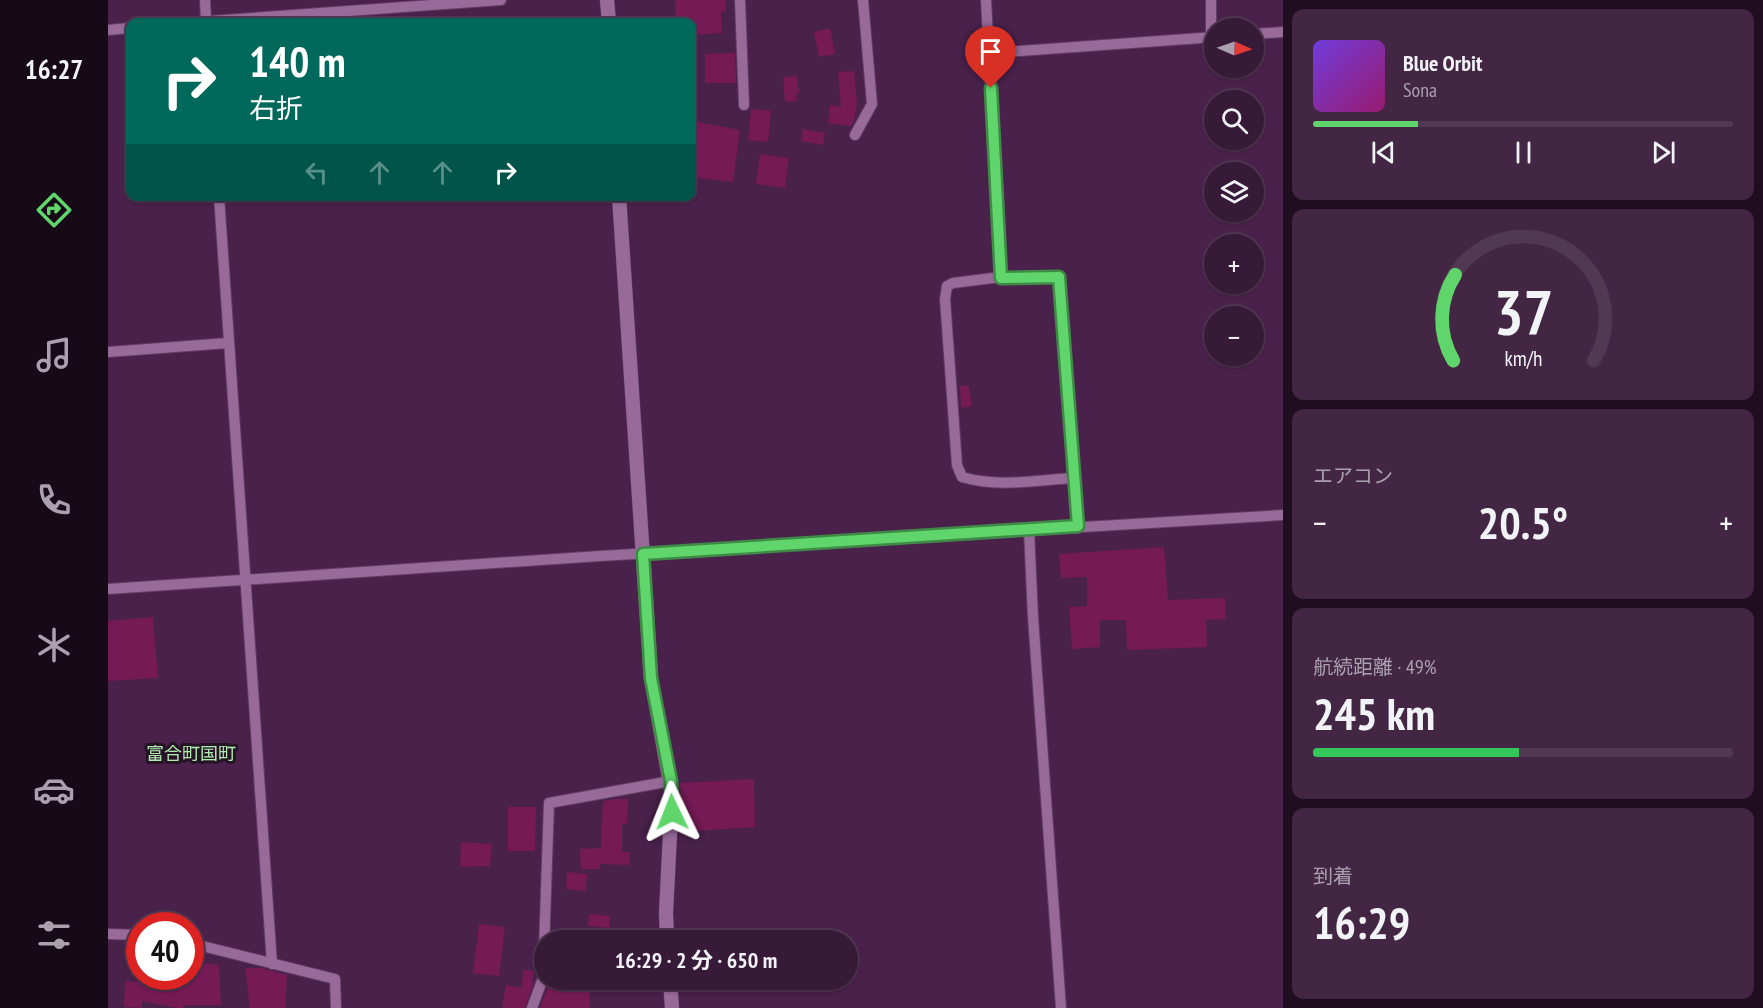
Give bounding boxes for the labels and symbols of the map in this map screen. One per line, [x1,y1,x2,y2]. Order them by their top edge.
north arrow [1204,18,1264,78]
pin [965,26,1016,88]
district label: 富合町国町 [146,742,236,765]
position arrow [640,780,704,844]
speed limit sign: 40 [126,912,204,990]

